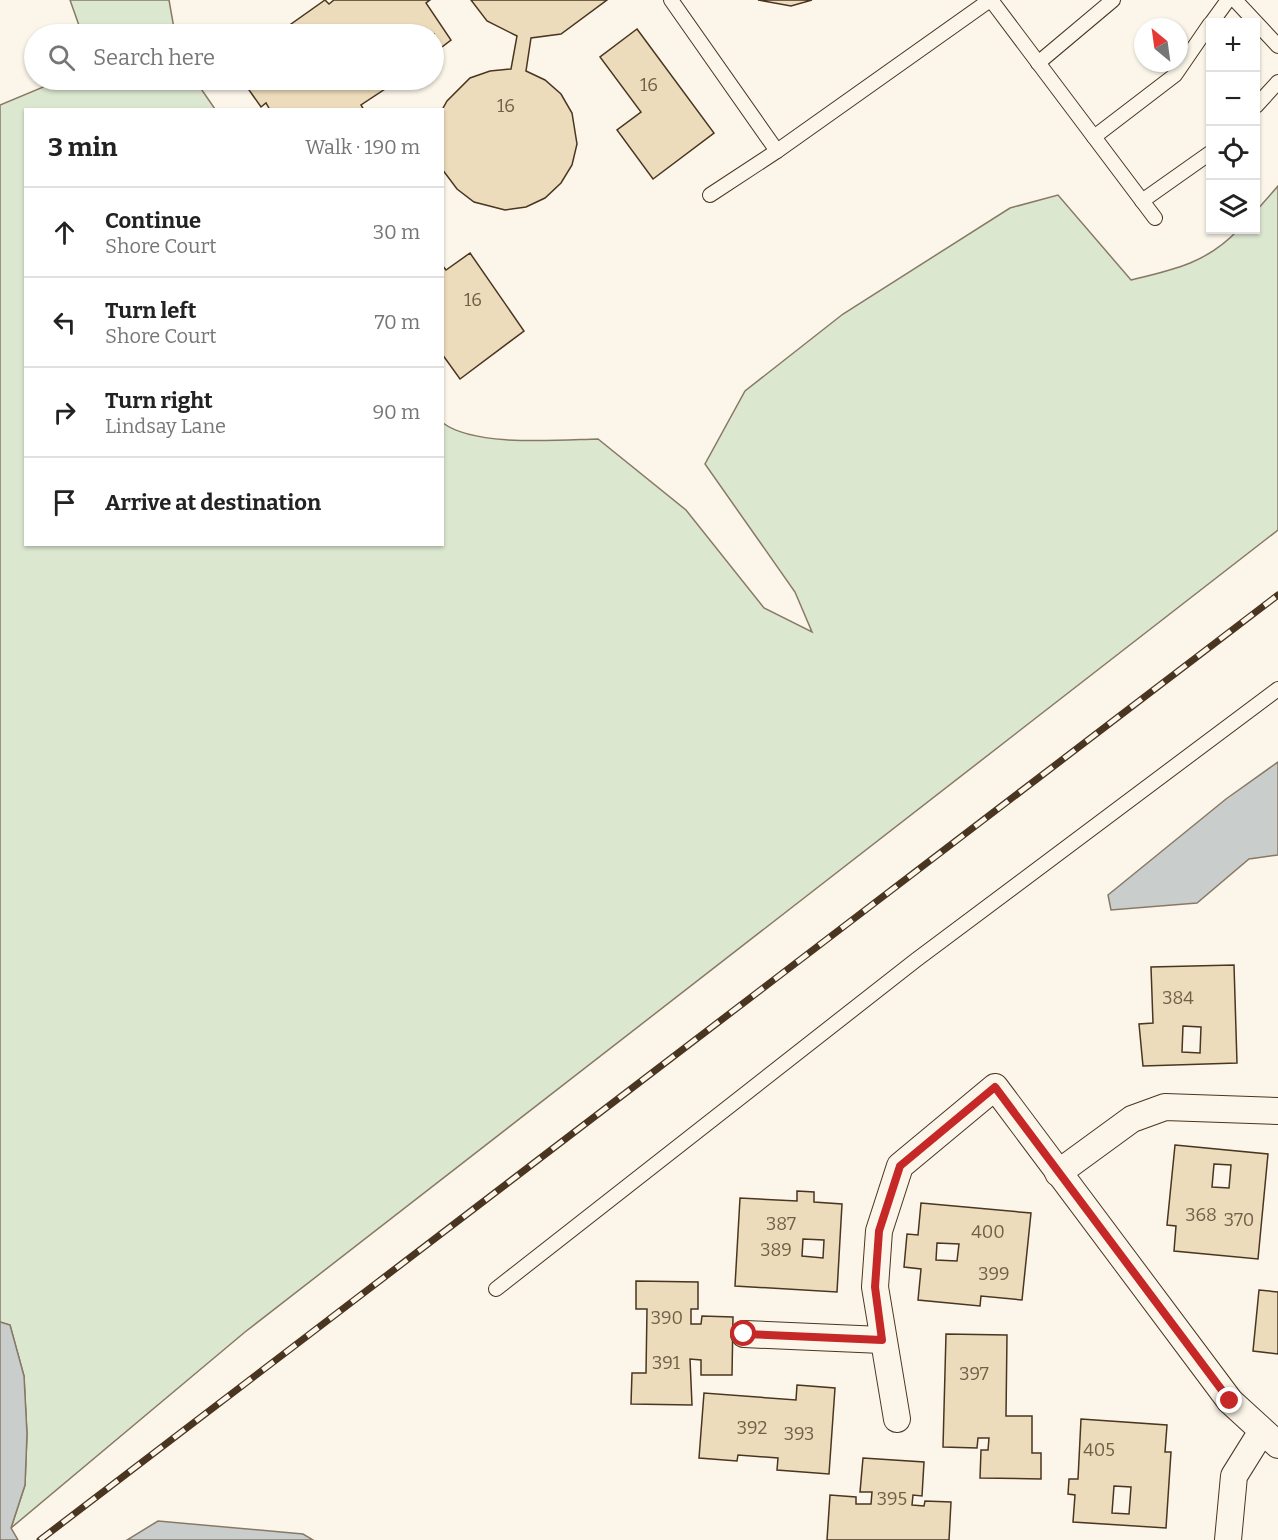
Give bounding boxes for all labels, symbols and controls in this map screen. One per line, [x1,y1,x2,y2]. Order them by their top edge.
north arrow [1134,18,1188,72]
map controls [1206,18,1260,234]
button: + [1206,18,1260,72]
search box [24,24,444,90]
icon: search [45,41,78,74]
text: Search here [93,44,215,71]
button: − [1206,72,1260,126]
house number: 16 [640,74,658,96]
house number: 16 [497,95,515,117]
button: locate [1206,126,1260,180]
text: 3 min [48,132,117,163]
text: Walk · 190 m [305,135,420,159]
button: layers [1206,180,1260,234]
text: Continue [105,207,201,234]
icon: ahead [48,216,81,249]
text: 30 m [373,220,420,244]
text: Shore Court [105,234,217,258]
house number: 16 [464,289,482,311]
text: Turn left [105,297,197,324]
icon: left [48,306,81,339]
text: 70 m [374,310,420,334]
text: Shore Court [105,324,217,348]
text: Turn right [105,387,213,414]
icon: right [48,396,81,429]
text: 90 m [372,400,420,424]
text: Lindsay Lane [105,414,226,438]
icon: arrive [48,486,81,519]
text: Arrive at destination [105,489,321,516]
house number: 384 [1162,987,1194,1009]
house number: 368 [1185,1204,1217,1226]
house number: 370 [1224,1209,1254,1231]
house number: 387 [766,1213,796,1235]
house number: 400 [971,1221,1005,1243]
house number: 389 [760,1239,792,1261]
house number: 399 [978,1263,1010,1285]
house number: 390 [651,1307,683,1329]
route start [730,1320,756,1346]
house number: 391 [652,1352,681,1374]
house number: 397 [959,1363,989,1385]
route end [1216,1387,1242,1413]
house number: 392 [737,1417,767,1439]
house number: 393 [784,1423,814,1445]
house number: 405 [1083,1439,1115,1461]
house number: 395 [877,1488,907,1510]

